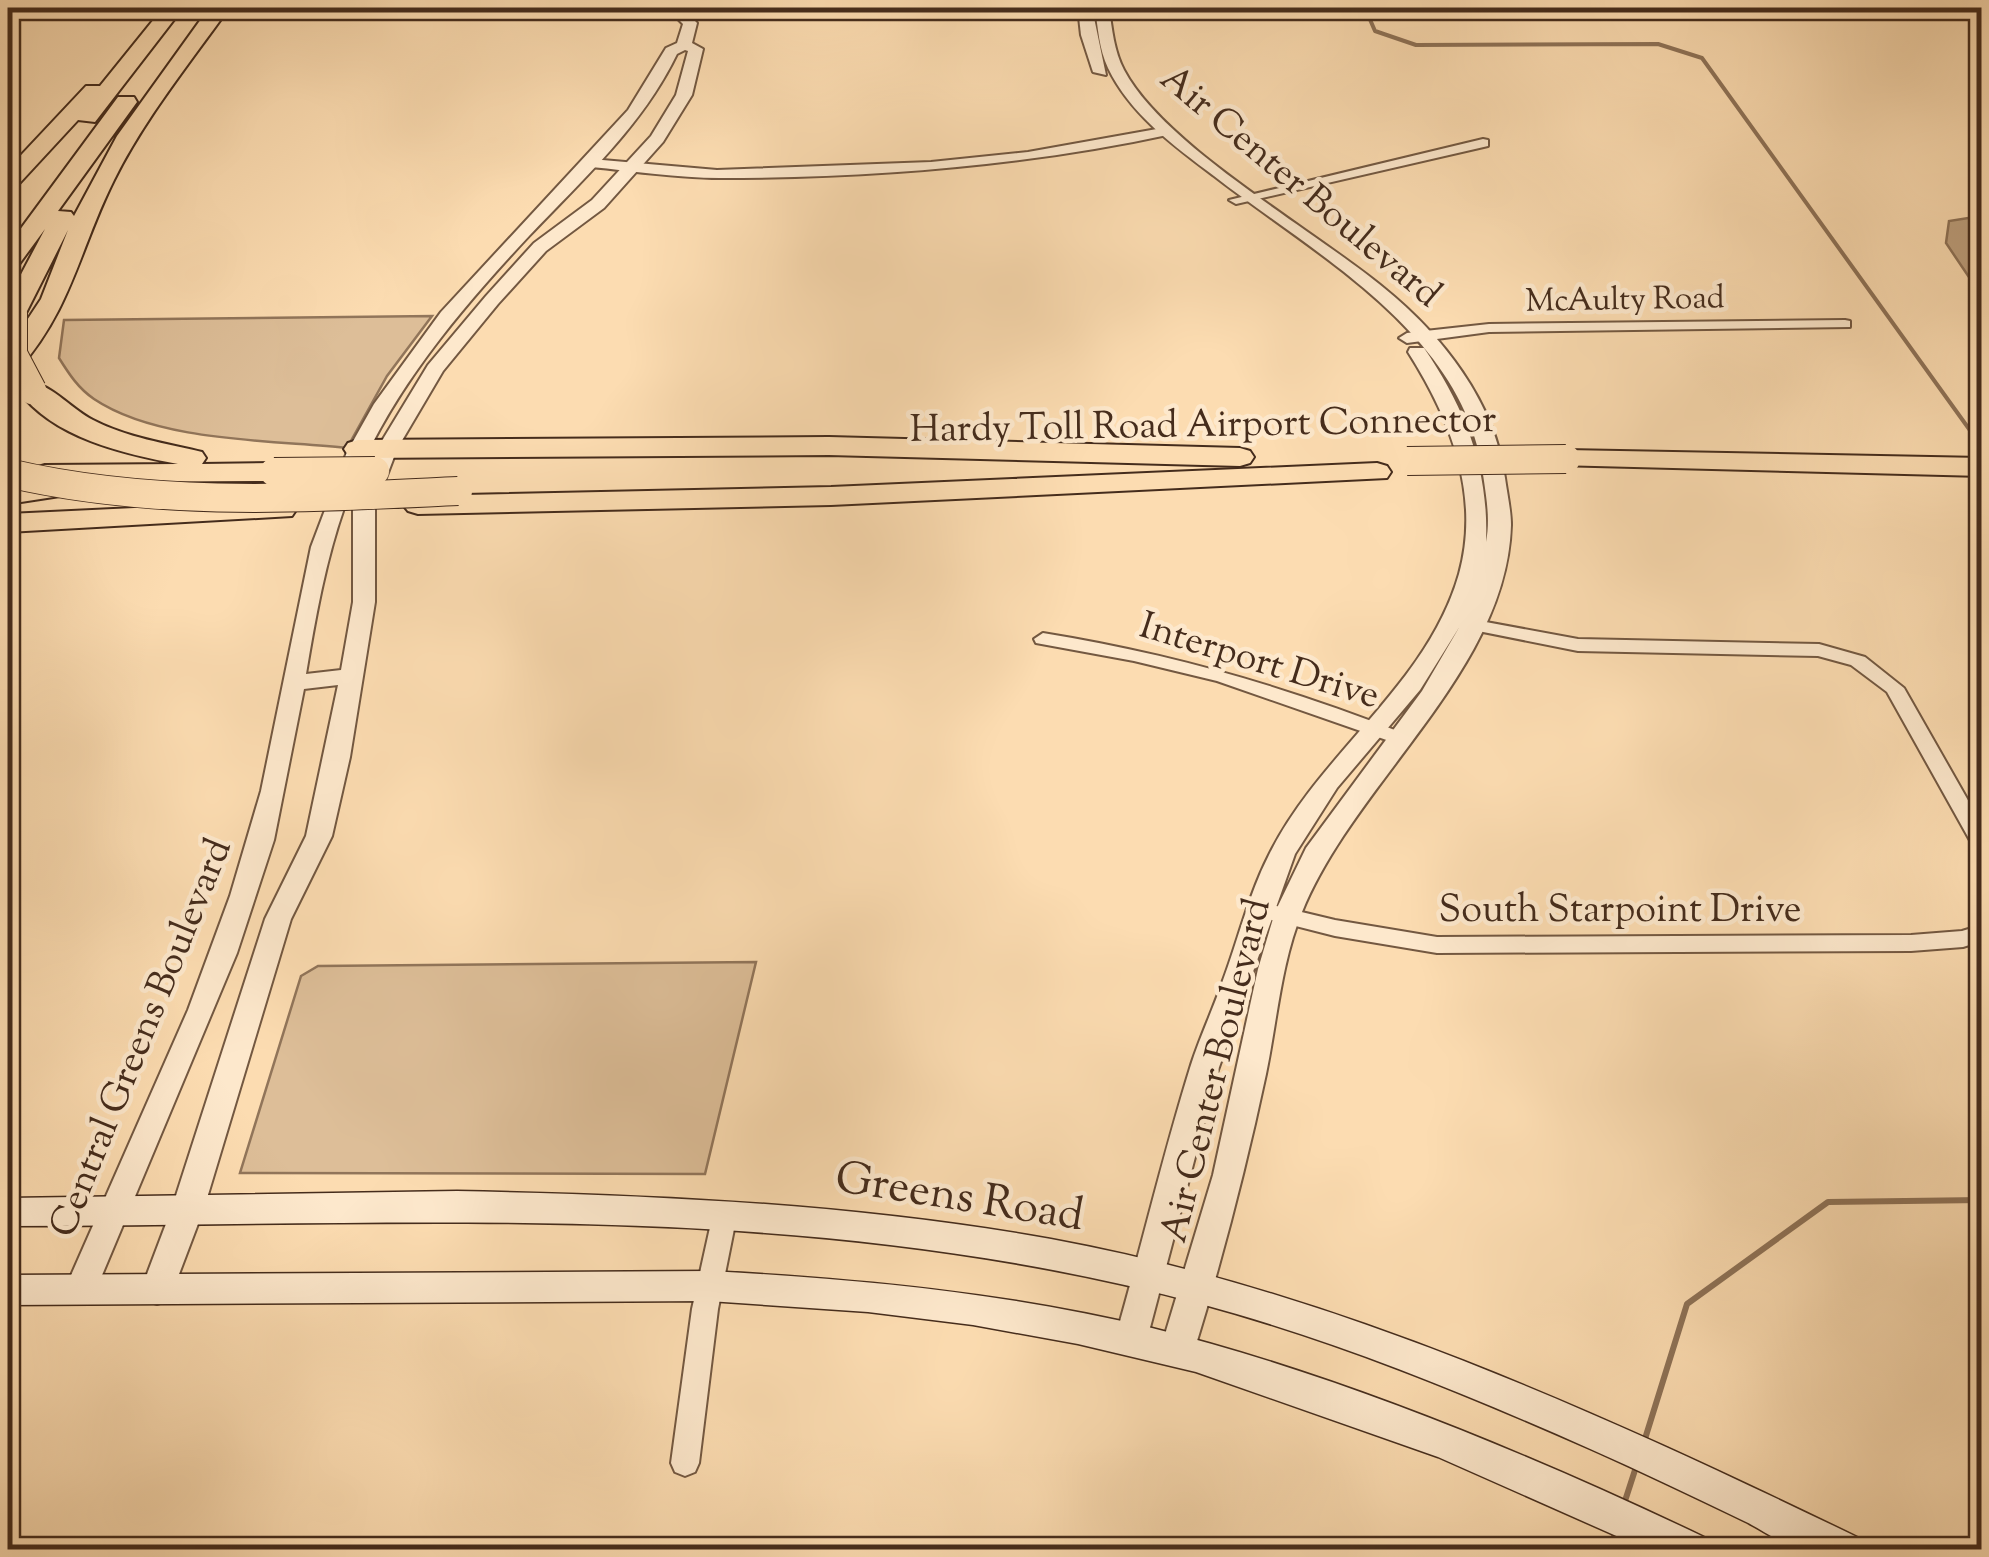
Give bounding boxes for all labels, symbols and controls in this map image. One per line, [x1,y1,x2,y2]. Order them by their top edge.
street label: Air Center Boulevard [1147,54,1452,322]
street label: McAulty Road [1525,276,1725,326]
street label: Hardy Toll Road Airport Connector [909,395,1497,459]
street label: Interport Drive [1132,601,1385,725]
street label: Central Greens Boulevard [38,831,247,1246]
street label: South Starpoint Drive [1439,885,1801,939]
street label: Air Center Boulevard [1149,893,1287,1249]
street label: Greens Road [830,1148,1088,1251]

